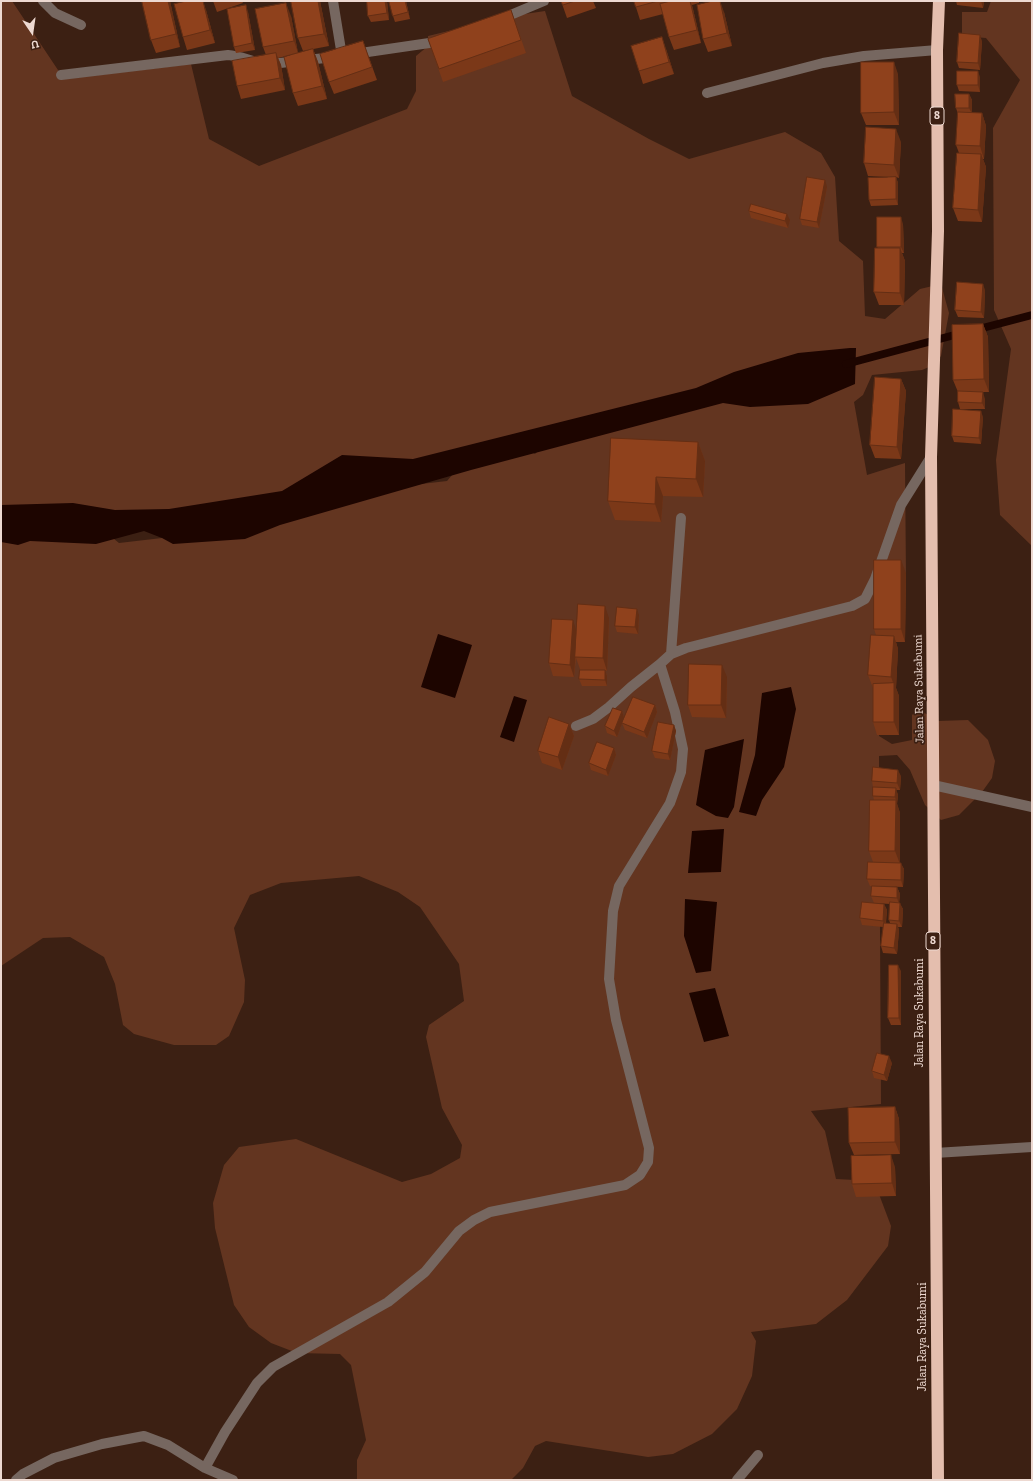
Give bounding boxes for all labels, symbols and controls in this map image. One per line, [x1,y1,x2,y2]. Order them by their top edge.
north arrow [12,12,52,52]
text: U [29,37,40,51]
road number: 8 [930,107,944,125]
street label: Jalan Raya Sukabumi [911,634,927,744]
road number: 8 [926,932,940,950]
street label: Jalan Raya Sukabumi [913,958,927,1068]
street label: Jalan Raya Sukabumi [916,1282,930,1392]

